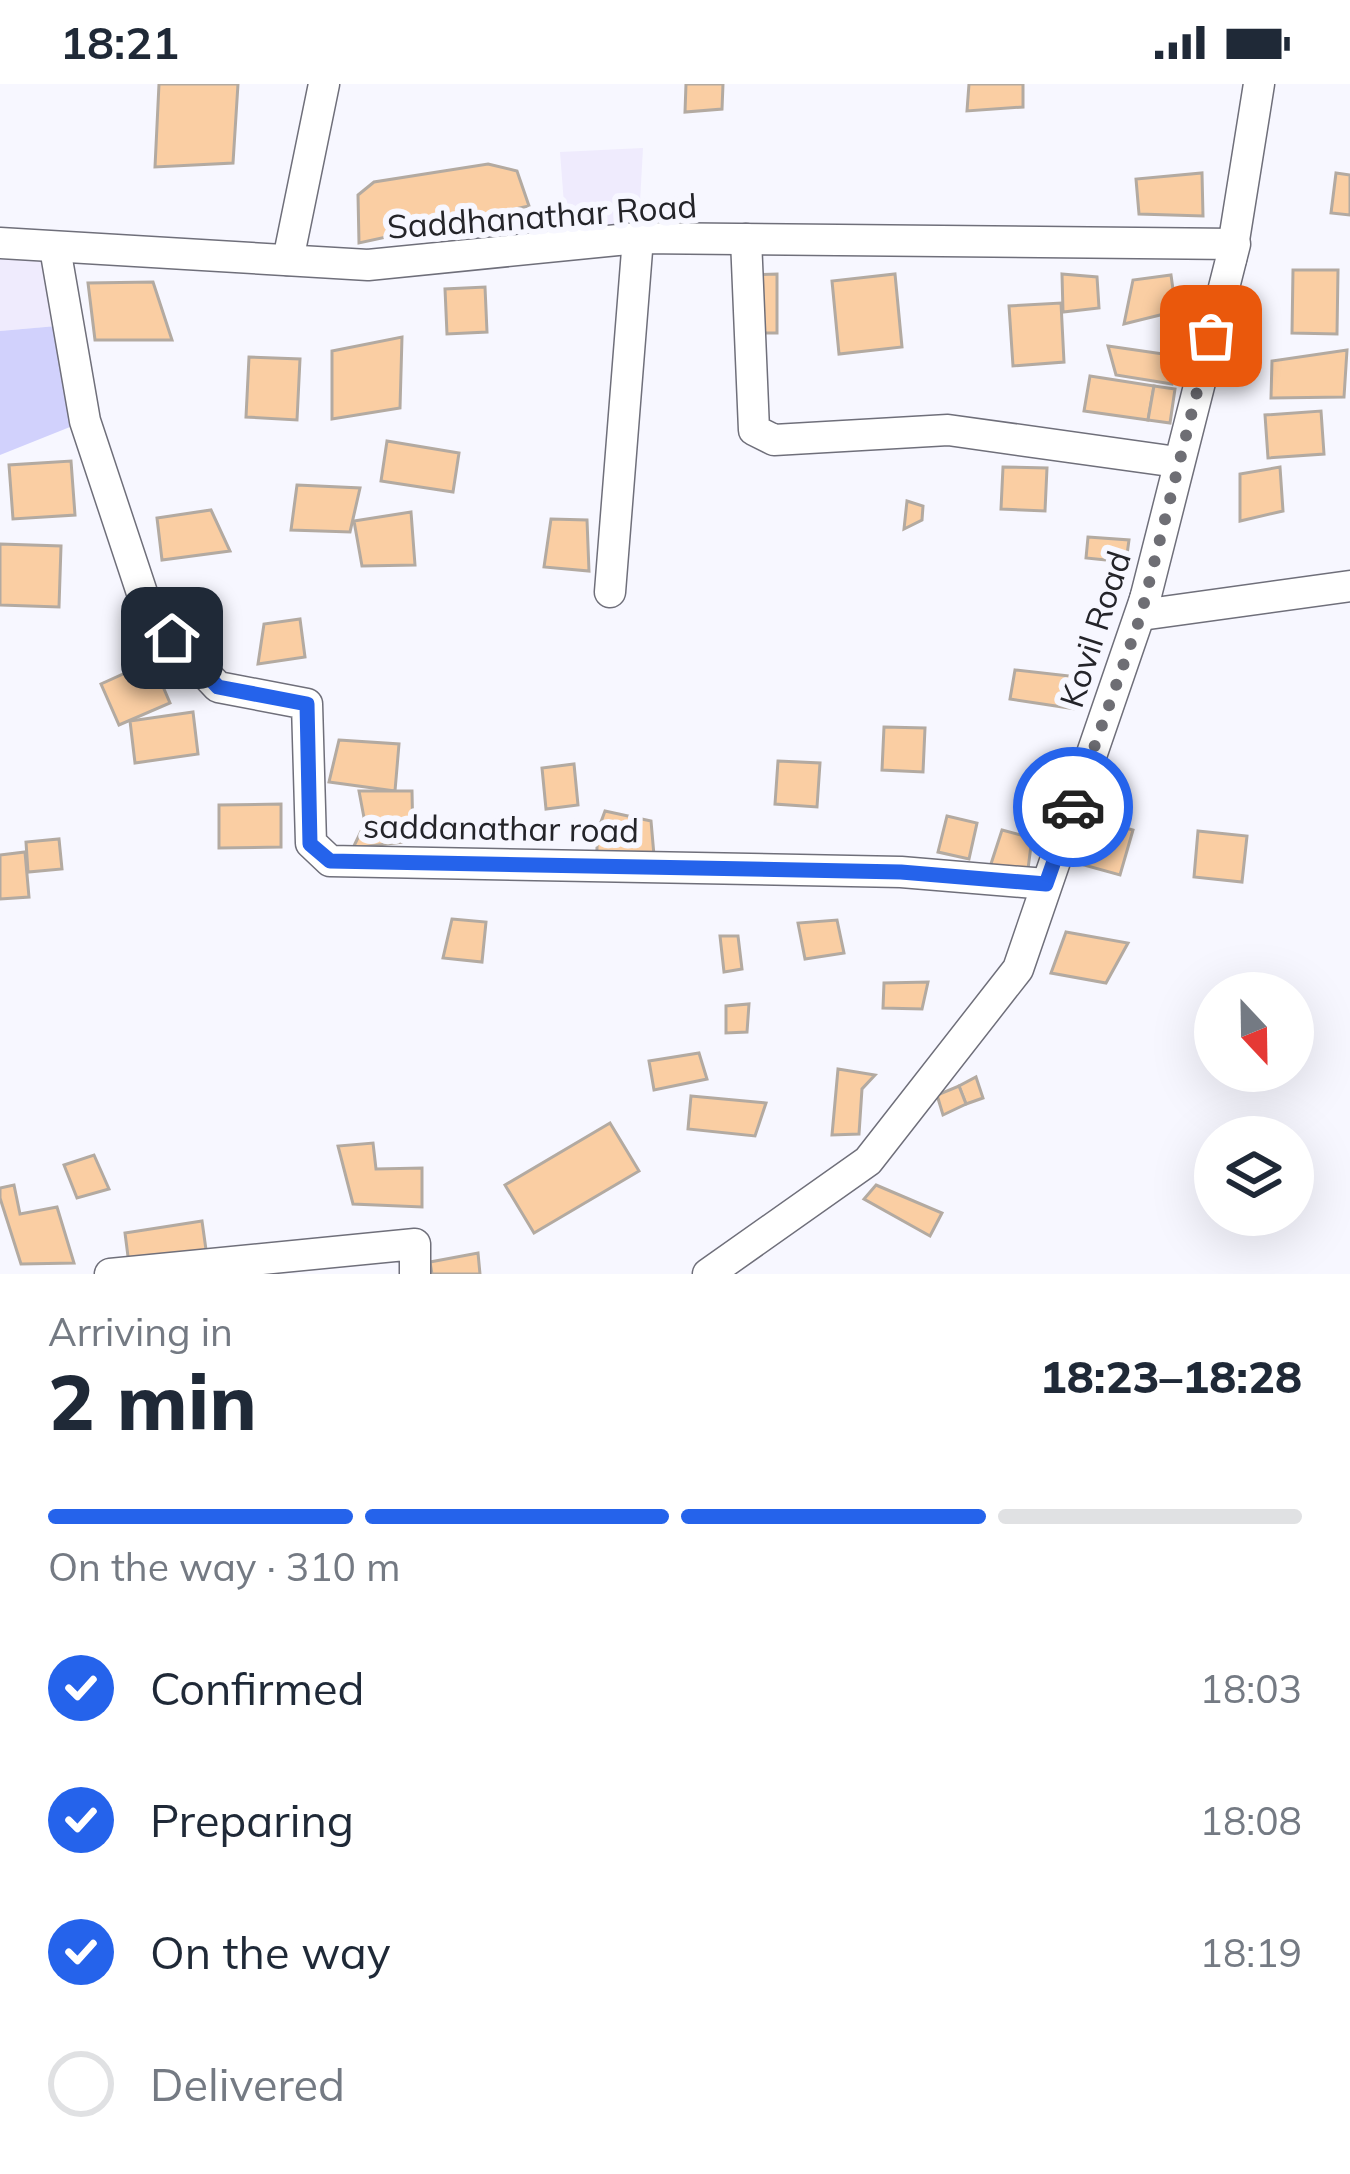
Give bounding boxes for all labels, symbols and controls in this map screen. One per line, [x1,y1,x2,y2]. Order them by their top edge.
text: 18:21 [60,14,179,70]
street label: Saddhanathar Road [386,184,698,247]
pin [1160,285,1262,387]
icon: bag [1178,303,1244,369]
street label: Kovil Road [1050,546,1139,712]
pin [121,587,223,689]
icon: home [139,605,205,671]
courier [1013,747,1133,867]
icon: car [1040,774,1106,840]
street label: saddanathar road [363,805,639,850]
north arrow [1194,972,1314,1092]
map controls [1194,972,1314,1236]
button: layers [1194,1116,1314,1236]
text: Arriving in [48,1307,233,1356]
text: 18:23–18:28 [1040,1348,1302,1404]
text: 2 min [48,1352,257,1450]
text: On the way · 310 m [48,1542,400,1591]
icon: check [48,1655,114,1721]
text: Confirmed [150,1660,364,1716]
text: 18:03 [1200,1664,1302,1713]
icon: check [48,1787,114,1853]
text: Preparing [150,1792,354,1848]
text: 18:08 [1200,1796,1302,1845]
icon: check [48,1919,114,1985]
text: On the way [150,1924,391,1980]
text: 18:19 [1200,1928,1302,1977]
text: Delivered [150,2056,345,2112]

